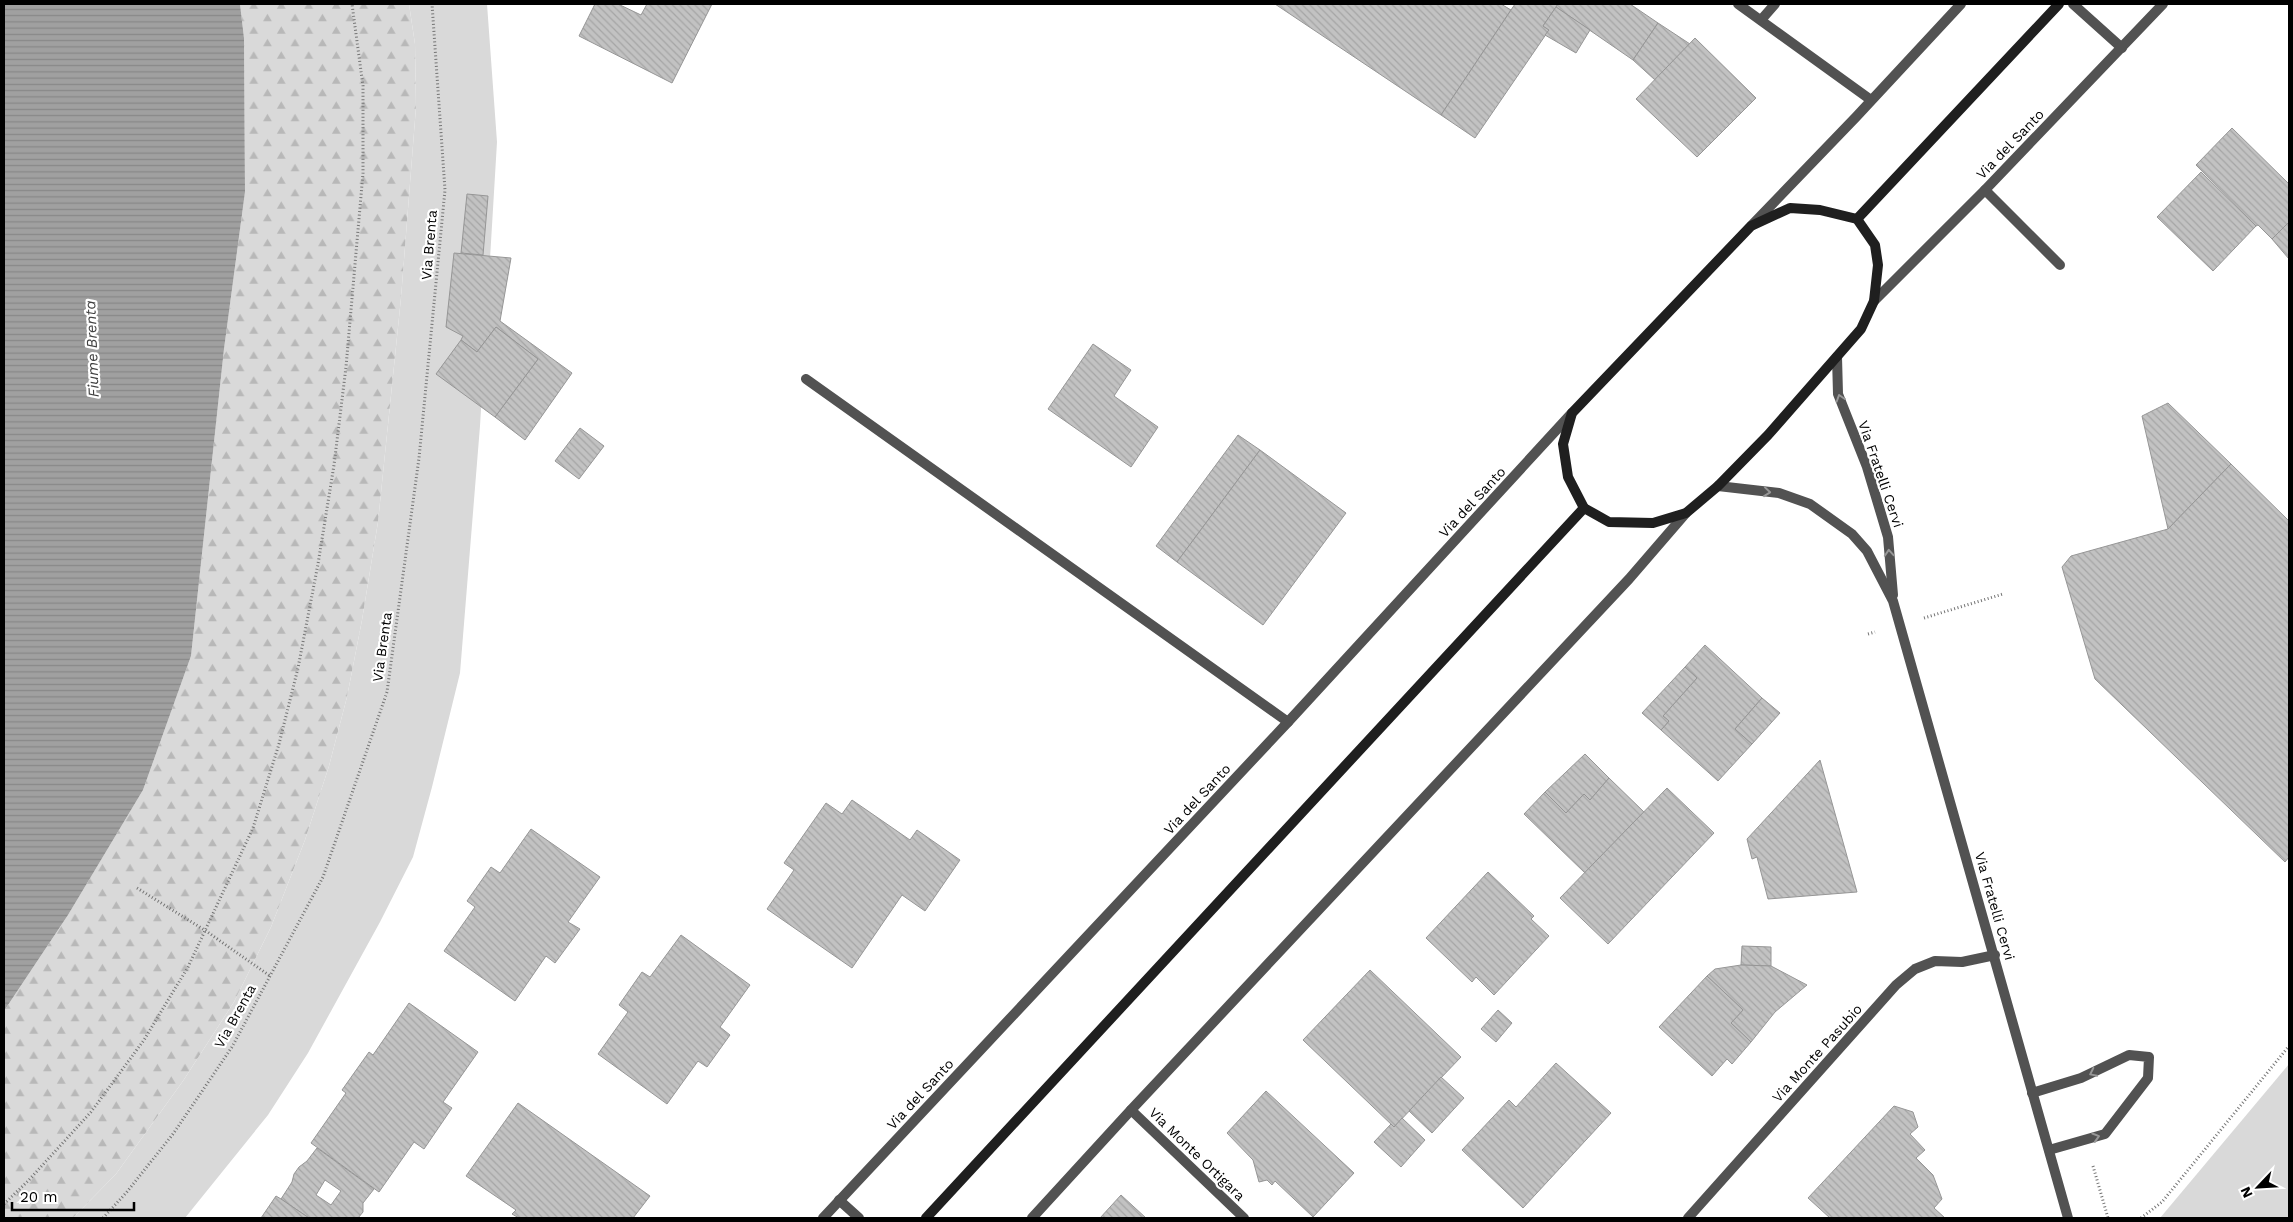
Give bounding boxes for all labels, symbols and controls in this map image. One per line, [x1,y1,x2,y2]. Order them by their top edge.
street label: Via del Santo [1973,106,2047,182]
street label: Via Brenta [418,209,440,281]
water label: Fiume Brenta [81,300,103,398]
one-way arrow [1836,395,1846,403]
street label: Via Fratelli Cervi [1855,419,1907,529]
street label: Via del Santo [1435,464,1509,540]
one-way arrow [1763,486,1771,497]
one-way arrow [1884,548,1895,556]
street label: Via Brenta [369,611,395,683]
street label: Via del Santo [1160,761,1234,837]
street label: Via Fratelli Cervi [1972,850,2018,962]
street label: Via Brenta [211,981,259,1051]
street label: Via Monte Pasubio [1769,1001,1865,1105]
street label: Via del Santo [883,1056,957,1132]
one-way arrow [2089,1066,2098,1077]
street label: Via Monte Ortigara [1146,1104,1248,1204]
one-way arrow [2091,1132,2099,1142]
north arrow [2233,1162,2283,1212]
scale bar [12,1180,135,1212]
text: N [2237,1184,2256,1201]
text: 20 m [20,1188,58,1206]

